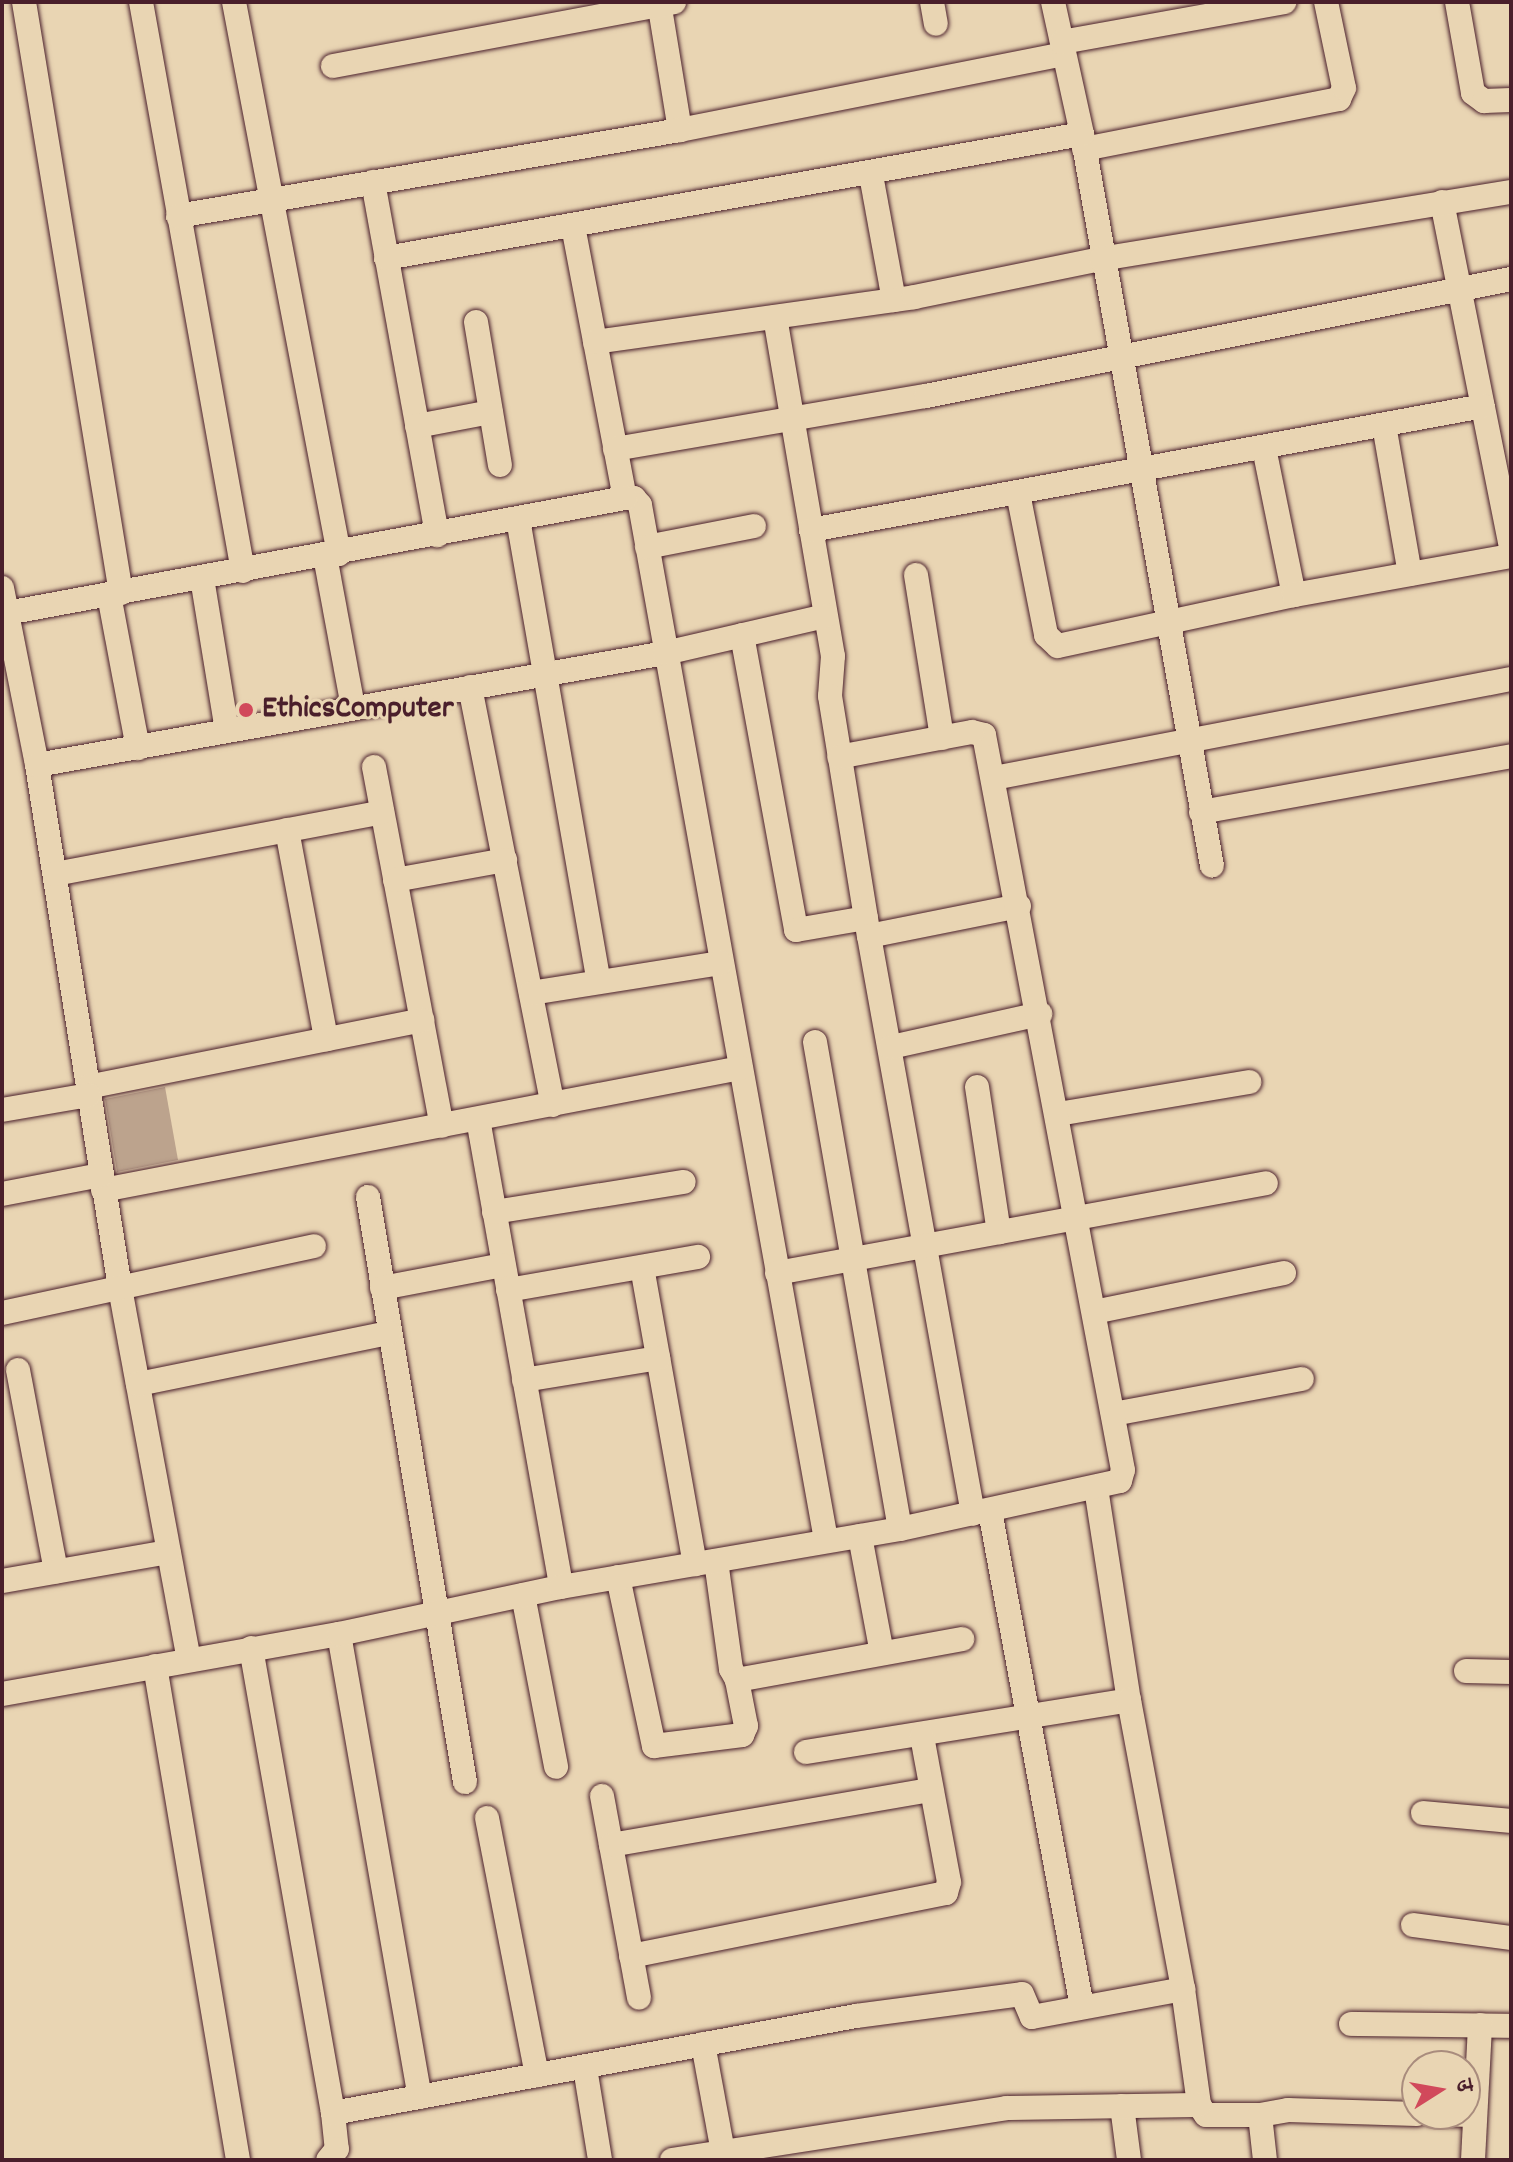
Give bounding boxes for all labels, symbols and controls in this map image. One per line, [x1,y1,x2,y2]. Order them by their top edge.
place label: EthicsComputer [262,691,454,729]
marker: EthicsComputer [237,701,255,719]
north arrow [1401,2050,1481,2130]
text: उ [1447,2077,1479,2095]

